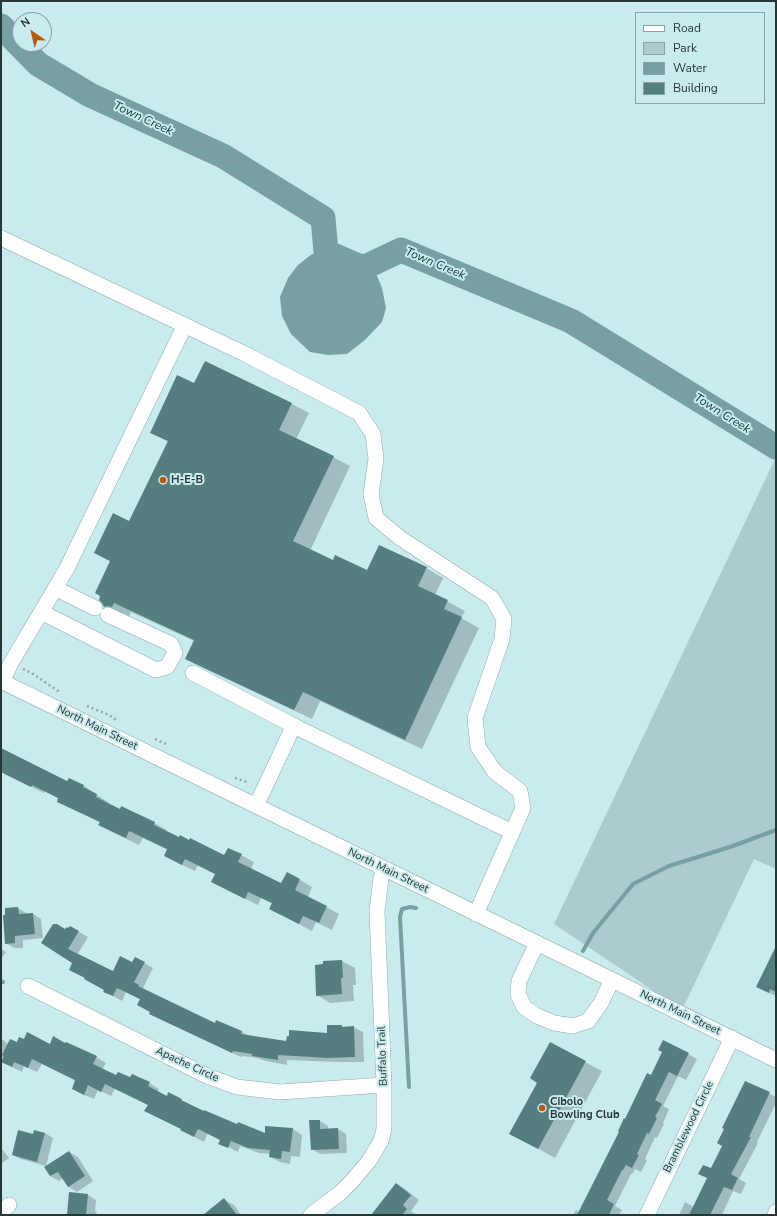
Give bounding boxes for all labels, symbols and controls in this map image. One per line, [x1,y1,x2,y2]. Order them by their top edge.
north arrow [12,12,52,52]
legend [635,12,765,104]
text: N [18,14,33,31]
text: Road [673,20,701,36]
text: Park [673,40,697,56]
text: Water [673,60,707,76]
text: Building [673,80,718,96]
water label: Town Creek [111,99,175,139]
water label: Town Creek [403,245,467,283]
water label: Town Creek [691,391,753,437]
place label: H-E-B [171,473,203,487]
marker: H-E-B [158,475,168,485]
street label: North Main Street [54,703,140,753]
street label: North Main Street [345,846,431,896]
street label: North Main Street [637,988,723,1038]
street label: Buffalo Trail [375,1026,391,1086]
street label: Apache Circle [153,1045,221,1085]
street label: Bramblewood Circle [661,1079,717,1175]
place label: Cibolo Bowling Club [550,1095,619,1121]
marker: Cibolo Bowling Club [537,1103,547,1113]

